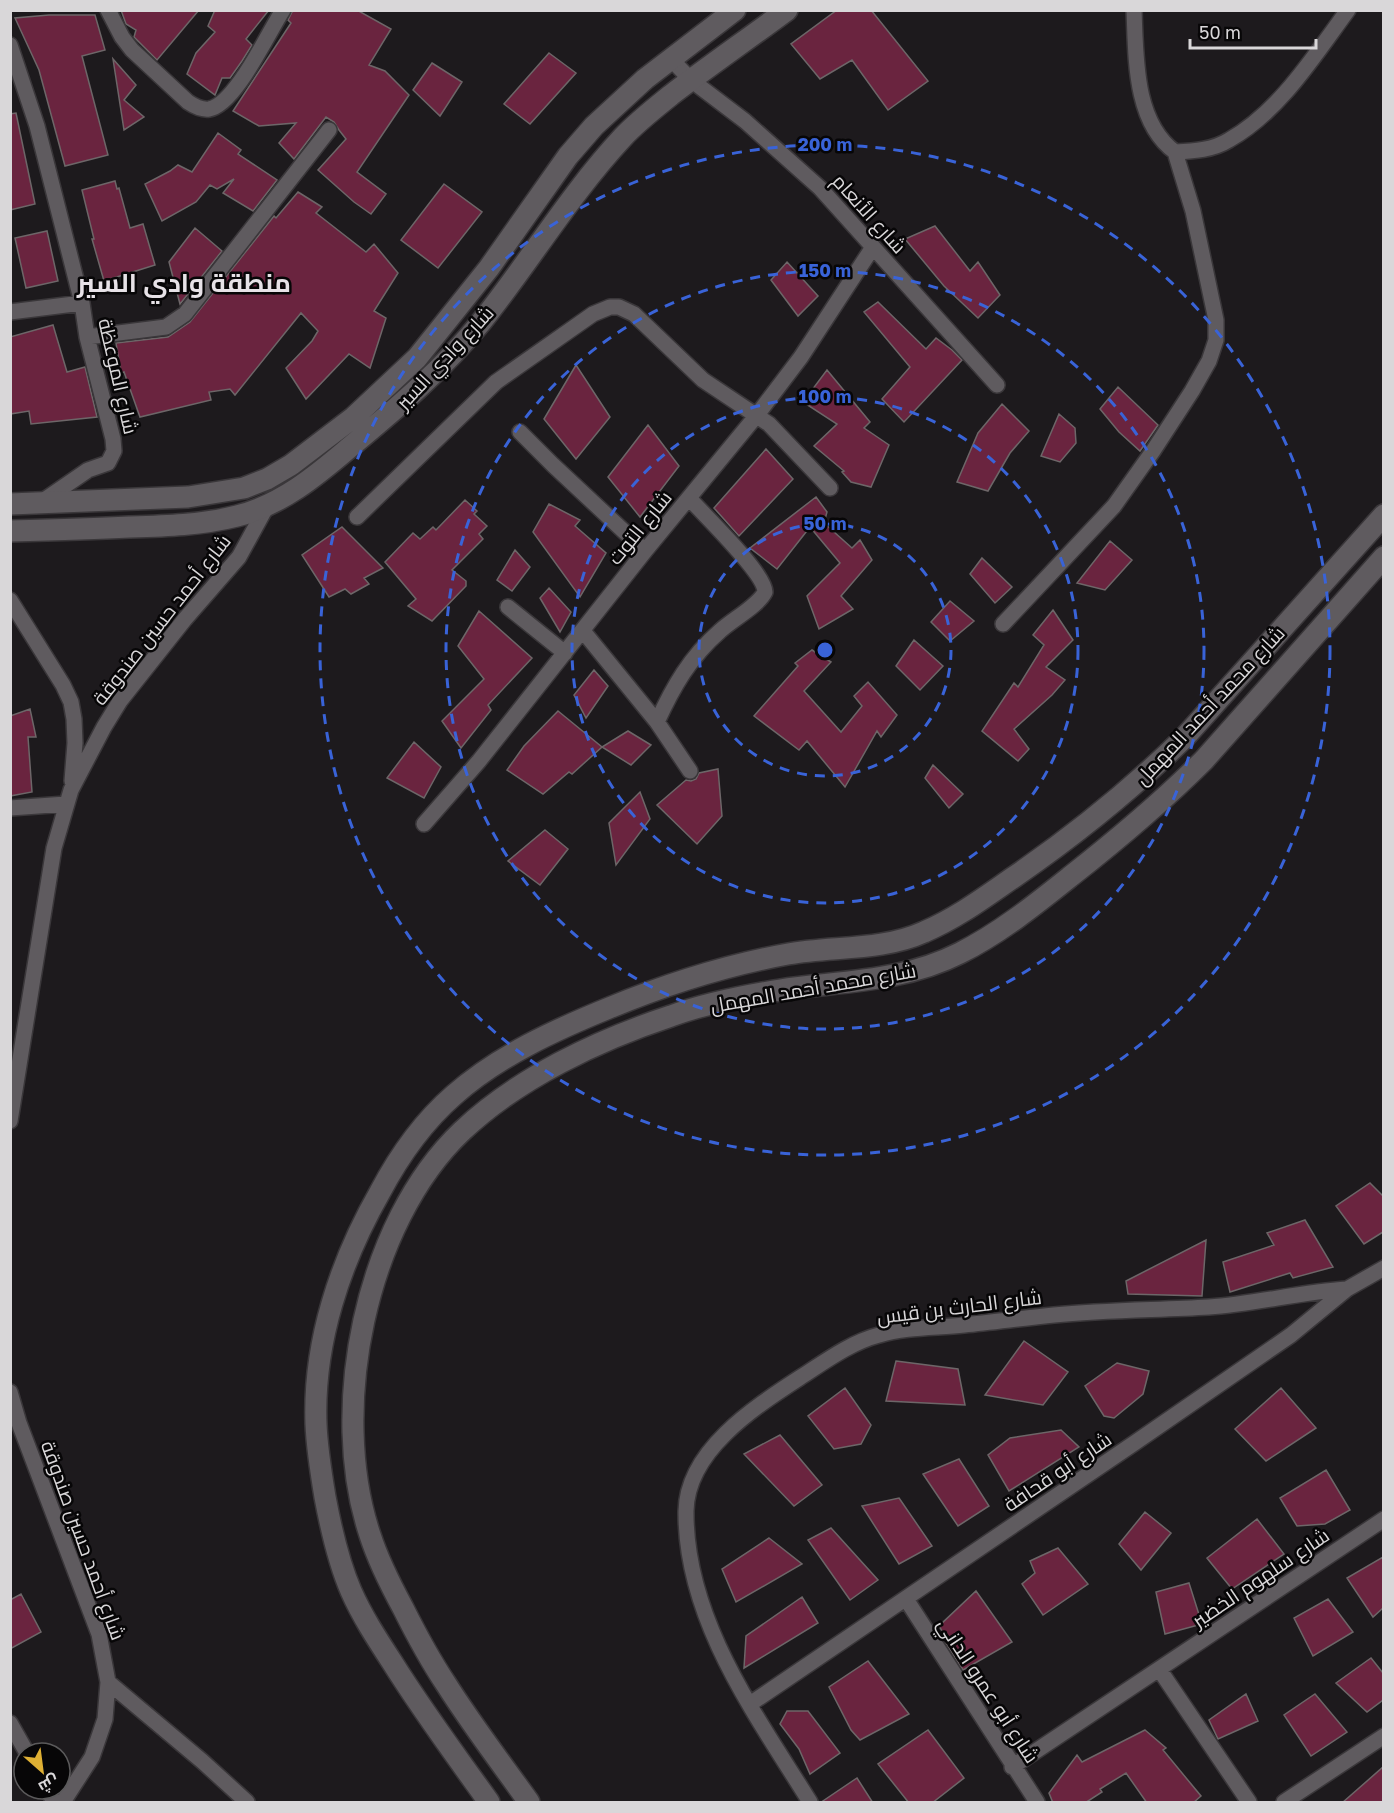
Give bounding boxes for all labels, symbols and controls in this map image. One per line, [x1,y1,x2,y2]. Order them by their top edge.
scale bar [1190,12,1316,50]
text: 50 m [1199,21,1241,43]
text: 200 m [798,133,852,155]
street label: شارع الأنعام [826,168,912,260]
text: 150 m [799,259,851,281]
district label: منطقة وادي السير [76,267,291,304]
street label: شارع وادي السير [389,300,502,418]
street label: شارع الموعظة [91,316,144,437]
text: 100 m [799,385,851,407]
street label: شارع التوت [602,485,678,571]
text: 50 m [804,512,846,534]
street label: شارع أحمد حسين صندوقة [87,529,238,711]
street label: شارع محمد أحمد المهمل [1129,621,1291,792]
centre of rings [815,640,835,660]
street label: شارع محمد أحمد المهمل [708,957,918,1020]
street label: شارع الحارث بن قيس [875,1284,1043,1331]
street label: شارع أبو قحافة [999,1426,1117,1518]
street label: شارع أحمد حسين صندوقة [34,1437,131,1644]
street label: شارع سلهوم الخضير [1186,1522,1335,1635]
street label: شارع أبو عمرو الداني [929,1613,1045,1770]
north arrow [12,1741,72,1801]
text: ش [35,1771,63,1798]

